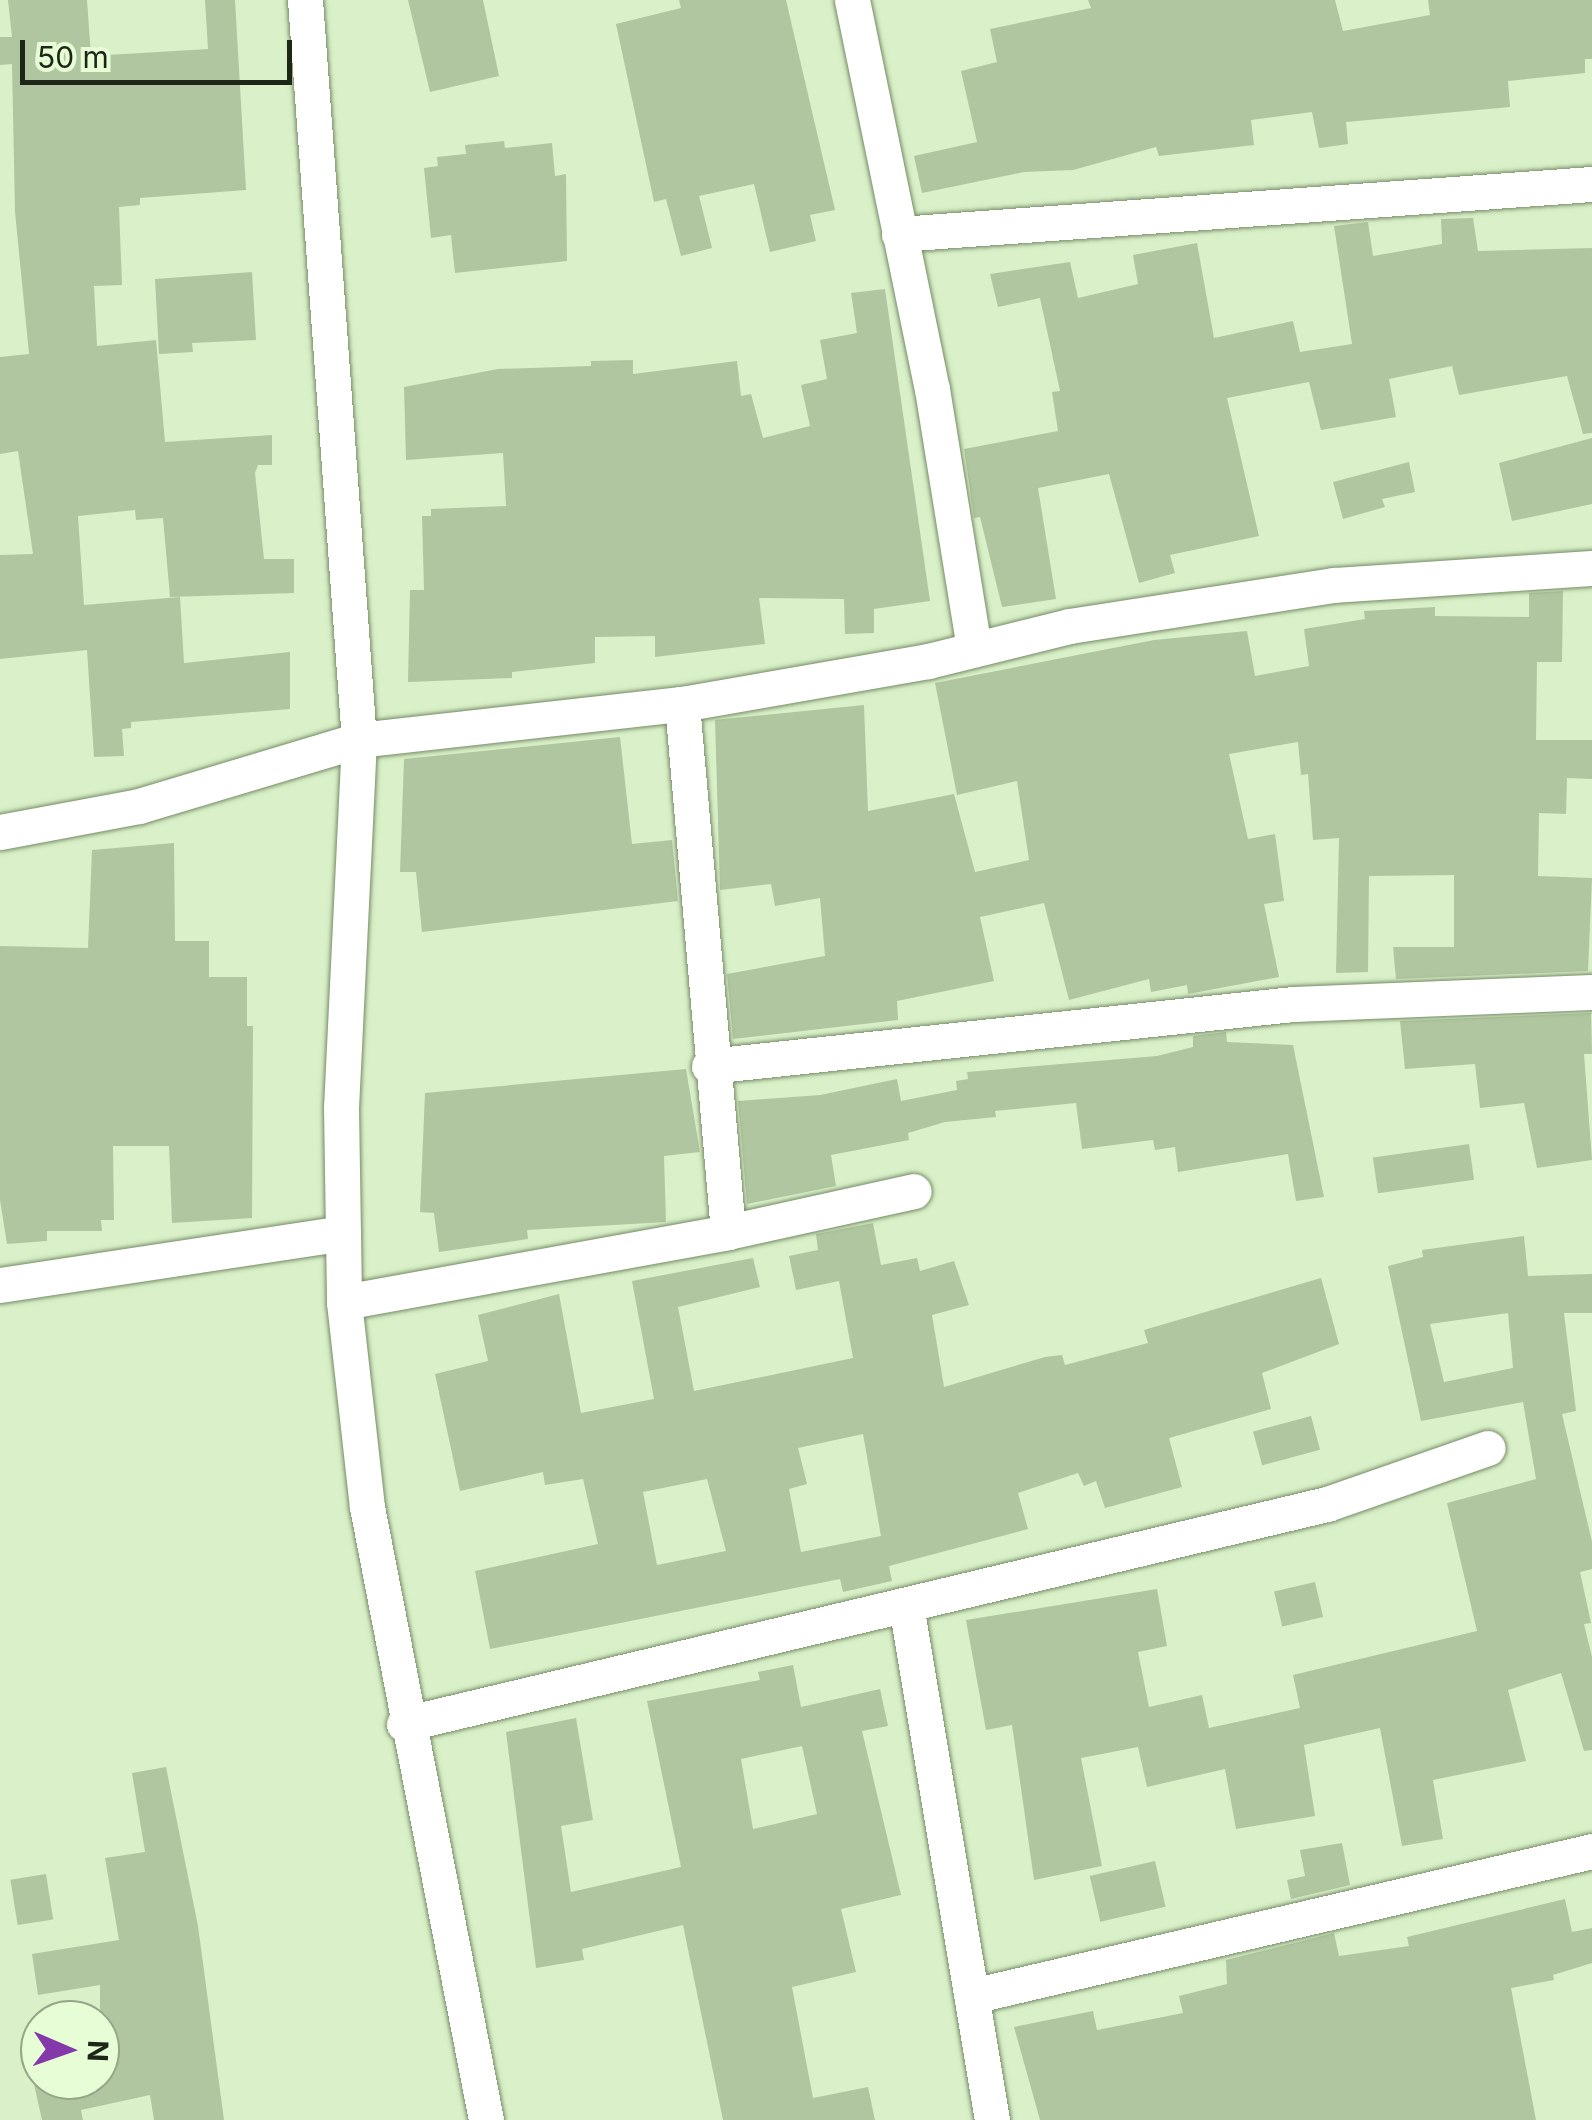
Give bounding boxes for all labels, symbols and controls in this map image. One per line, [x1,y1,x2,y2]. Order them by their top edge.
scale bar [25,20,298,82]
text: 50 m [37,39,109,75]
north arrow [20,2000,120,2100]
text: N [81,2040,115,2062]

